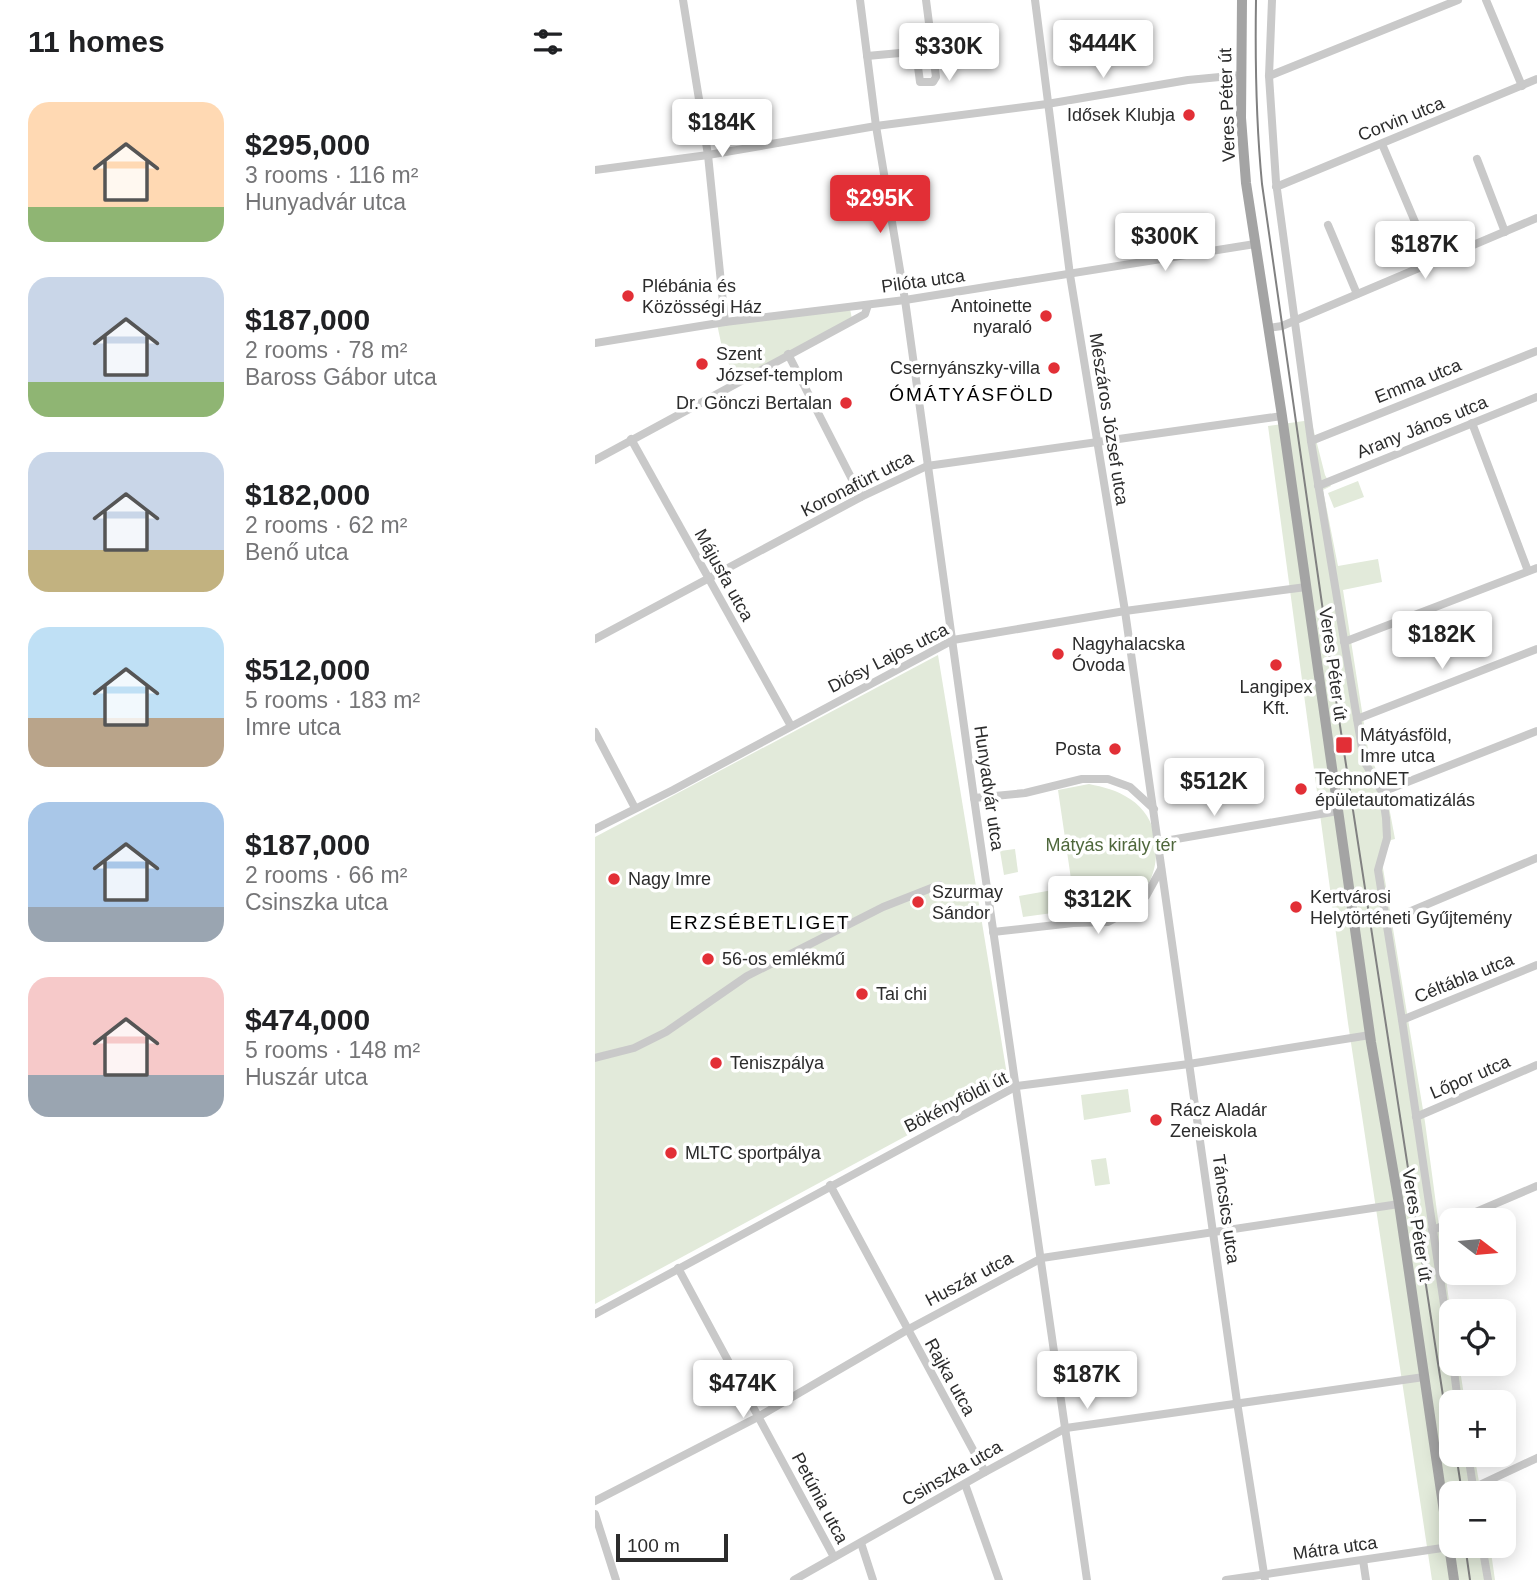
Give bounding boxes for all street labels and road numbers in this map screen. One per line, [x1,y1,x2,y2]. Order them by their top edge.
street label: Veres Péter út [1215,48,1239,162]
street label: Corvin utca [1355,92,1448,145]
street label: Pilóta utca [880,265,967,297]
street label: Mészáros József utca [1086,331,1133,507]
street label: Emma utca [1372,354,1465,407]
street label: Arany János utca [1354,391,1491,462]
street label: Koronafürt utca [798,447,917,521]
street label: Májusfa utca [691,526,758,625]
street label: Veres Péter út [1315,606,1351,722]
street label: Diósy Lajos utca [825,619,952,697]
street label: Hunyadvár utca [970,724,1008,853]
street label: Céltábla utca [1412,949,1517,1007]
street label: Lőpor utca [1427,1051,1514,1103]
street label: Bökényföldi út [901,1067,1011,1137]
street label: Táncsics utca [1208,1153,1244,1266]
street label: Veres Péter út [1398,1167,1436,1283]
street label: Huszár utca [922,1247,1017,1310]
street label: Rajka utca [921,1335,980,1420]
street label: Csinszka utca [898,1436,1006,1510]
street label: Petúnia utca [788,1449,853,1548]
street label: Mátra utca [1291,1532,1379,1564]

